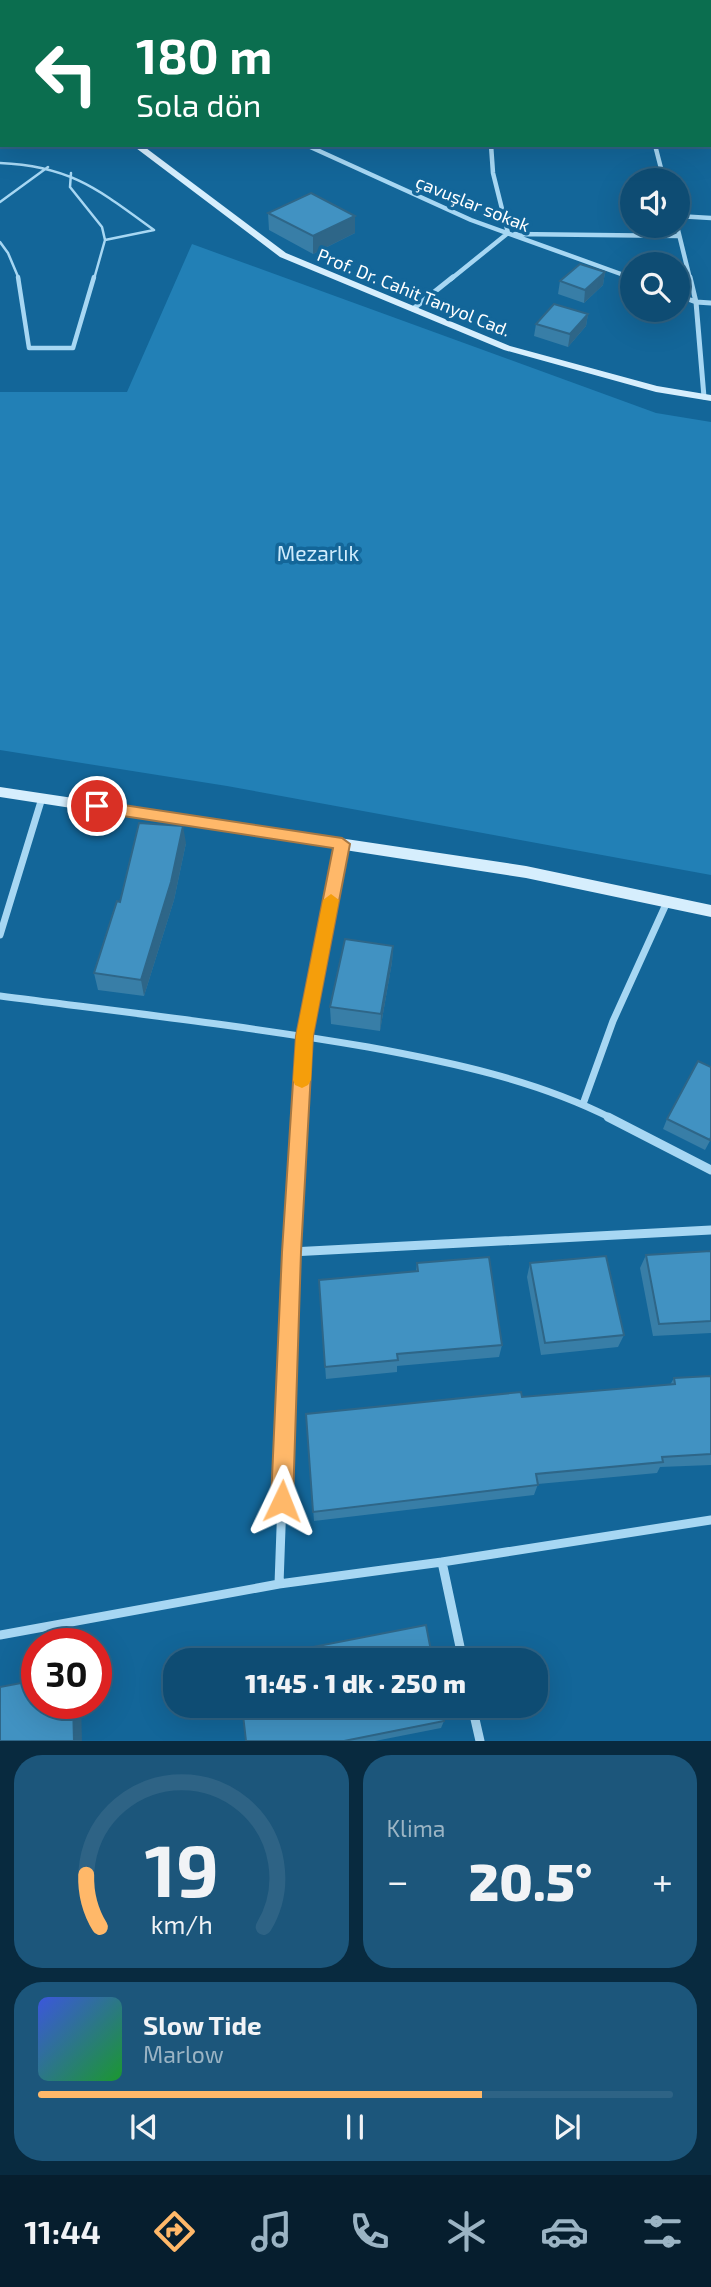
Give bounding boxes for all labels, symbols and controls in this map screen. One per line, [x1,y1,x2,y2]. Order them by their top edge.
text: 180 m [136,25,272,84]
icon: left [21,28,112,119]
text: Sola dön [136,85,261,123]
map controls [620,168,690,322]
button: sound [620,168,690,238]
street label: çavuşlar sokak [412,170,533,237]
street label: Prof. Dr. Cahit Tanyol Cad. [314,243,514,341]
button: search [620,252,690,322]
park label: Mezarlık [277,540,360,565]
pin [67,776,127,836]
icon: arrive [78,787,116,825]
position arrow [245,1464,319,1538]
speed limit sign: 30 [21,1628,112,1719]
text: 11:45 · 1 dk · 250 m [245,1667,466,1698]
text: Klima [387,1814,445,1842]
text: 19 [144,1825,218,1913]
text: 20.5° [468,1849,592,1911]
text: − [387,1857,409,1903]
text: + [652,1857,673,1903]
text: km/h [150,1909,212,1939]
text: Slow Tide [143,2009,262,2040]
text: Marlow [143,2040,224,2068]
icon: previous [125,2108,163,2146]
icon: pause [336,2108,374,2146]
icon: next [548,2108,586,2146]
icon: directions [150,2207,199,2256]
icon: music [247,2207,296,2256]
icon: phone [345,2207,394,2256]
icon: climate [442,2207,491,2256]
icon: car [540,2207,589,2256]
icon: filters [638,2207,687,2256]
text: 11:44 [24,2212,101,2250]

